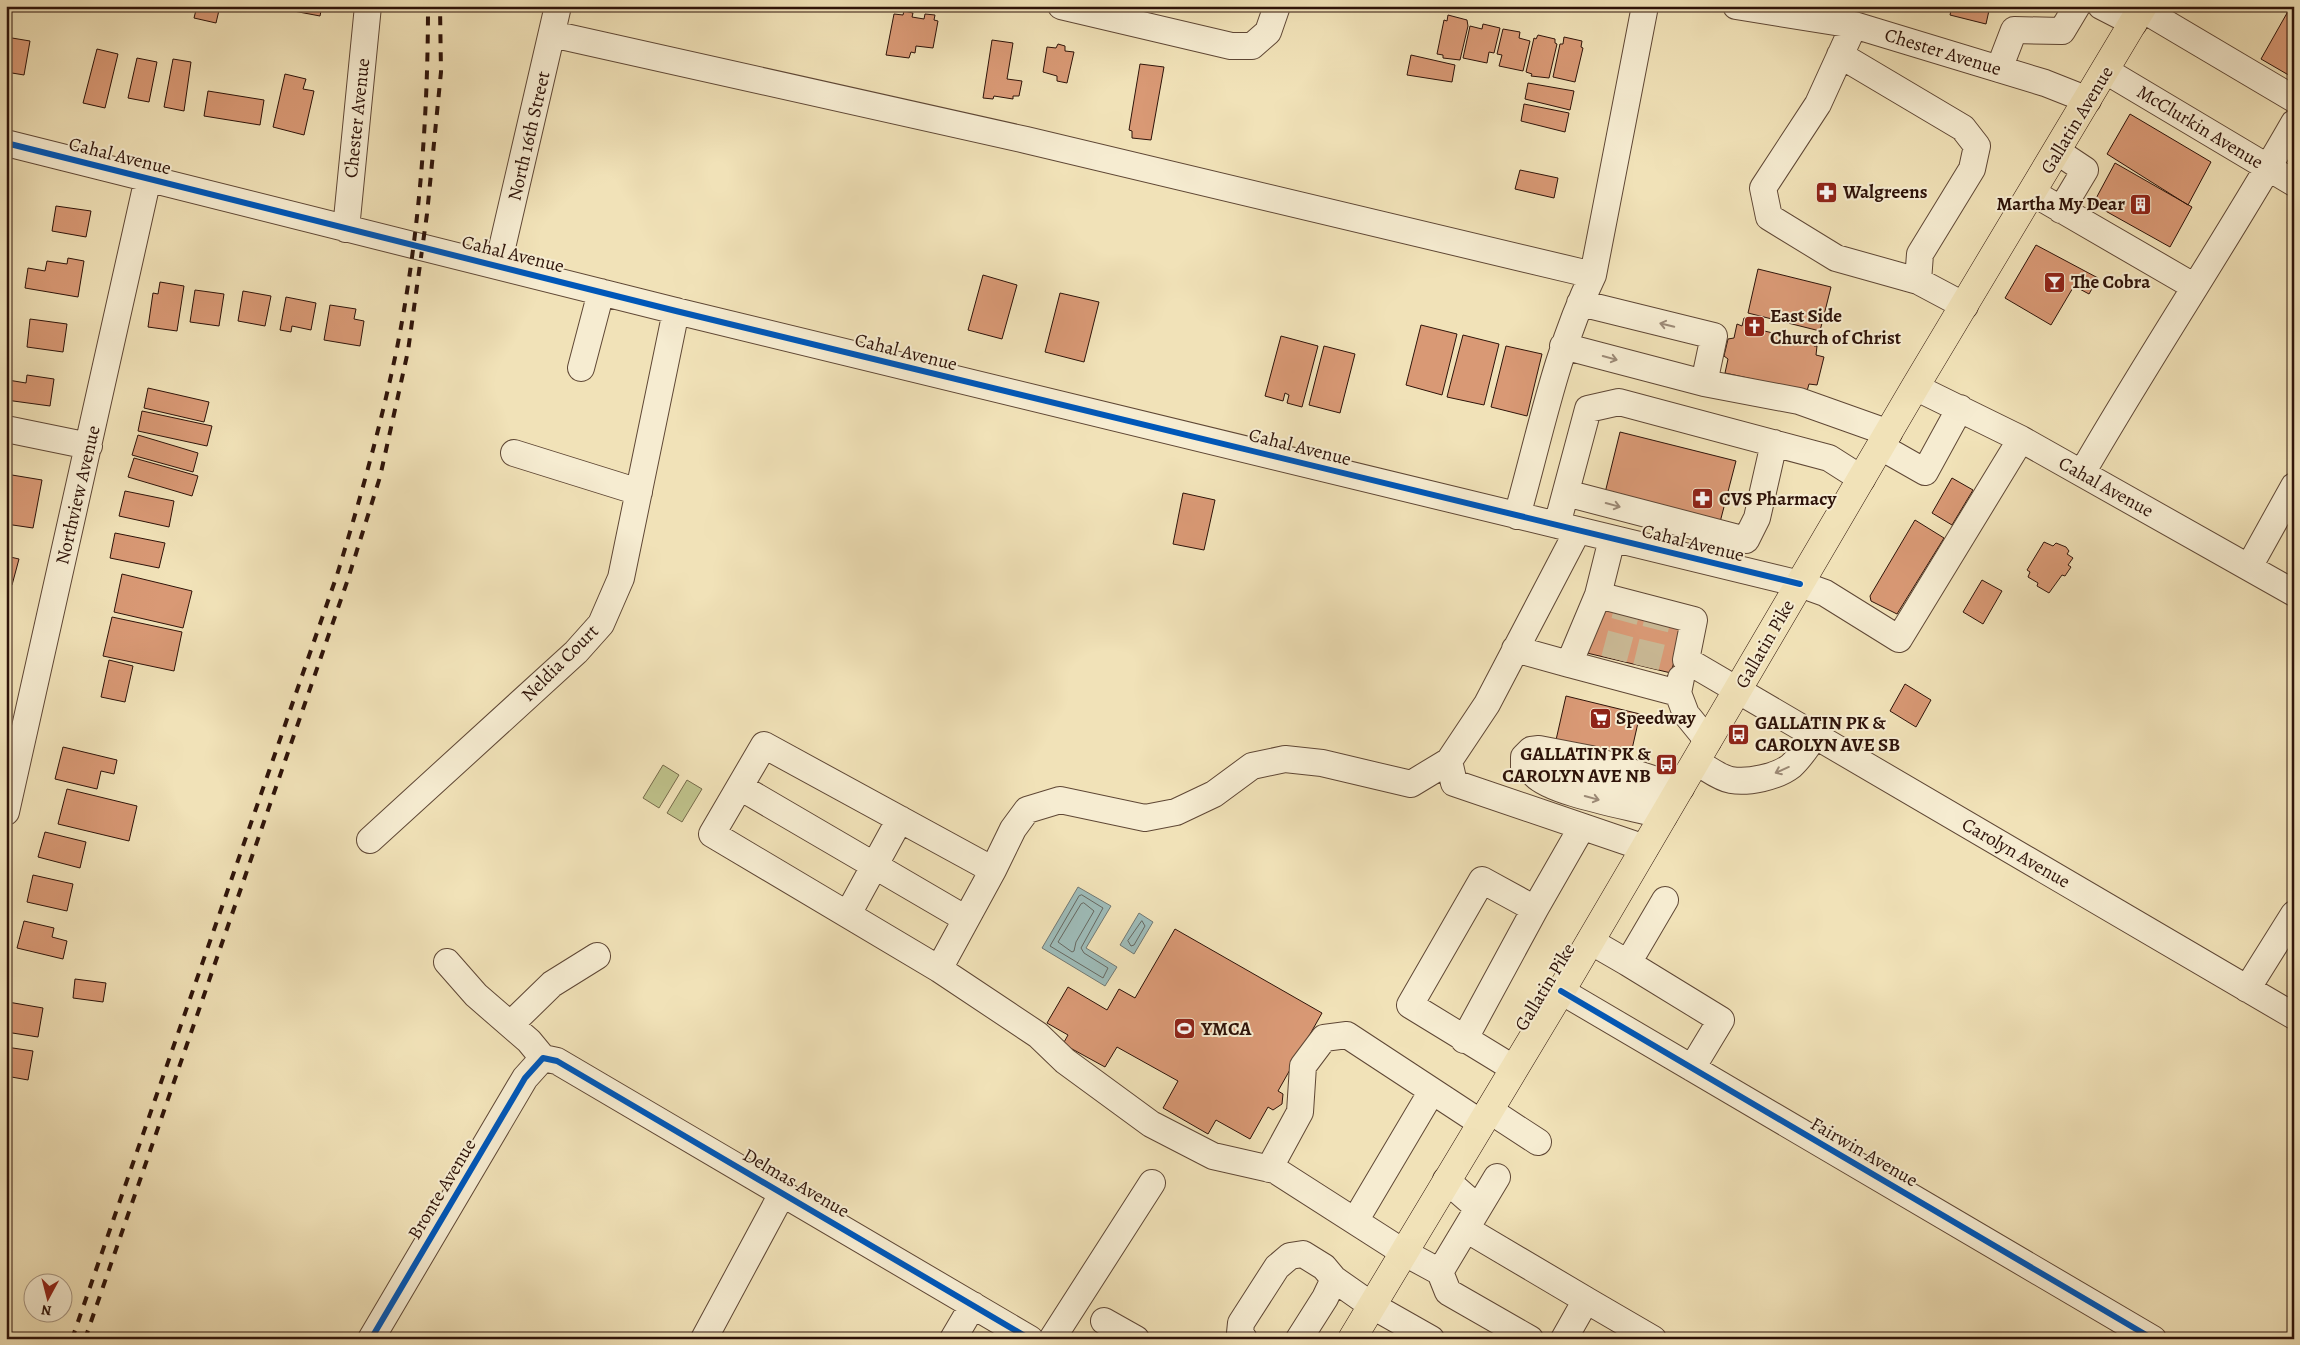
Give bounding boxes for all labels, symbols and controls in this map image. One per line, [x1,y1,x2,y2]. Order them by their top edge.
street label: Chester Avenue [1882,22,2004,82]
street label: Chester Avenue [338,57,376,179]
street label: Gallatin Avenue [2034,61,2120,179]
street label: North 16th Street [501,69,557,203]
street label: McClurkin Avenue [2132,79,2268,175]
street label: Cahal Avenue [66,131,174,181]
place label: Walgreens [1842,179,1928,205]
pharmacy icon: Walgreens [1815,180,1839,204]
place label: Martha My Dear [1996,191,2125,217]
building icon: Martha My Dear [2129,192,2153,216]
street label: Cahal Avenue [459,229,567,279]
place label: The Cobra [2071,269,2151,295]
bar icon: The Cobra [2043,270,2067,294]
place label: East Side Church of Christ [1770,303,1902,351]
church icon: East Side Church of Christ [1742,315,1766,339]
one-way arrow [1659,320,1675,329]
street label: Cahal Avenue [852,327,960,377]
one-way arrow [1602,354,1618,364]
street label: Cahal Avenue [1246,422,1354,472]
street label: Northview Avenue [49,423,107,567]
street label: Cahal Avenue [2054,450,2158,524]
place label: CVS Pharmacy [1719,486,1837,512]
pharmacy icon: CVS Pharmacy [1691,487,1715,511]
one-way arrow [1605,501,1621,511]
street label: Cahal Avenue [1639,518,1747,568]
street label: Gallatin Pike [1729,595,1801,693]
street label: Neldia Court [516,619,604,707]
place label: Speedway [1616,705,1697,731]
supermarket icon: Speedway [1588,706,1612,730]
place label: GALLATIN PK & CAROLYN AVE SB [1755,710,1900,758]
bus stop icon: GALLATIN PK & CAROLYN AVE SB [1727,722,1751,746]
place label: GALLATIN PK & CAROLYN AVE NB [1502,741,1651,789]
bus stop icon: GALLATIN PK & CAROLYN AVE NB [1655,753,1679,777]
one-way arrow [1775,765,1790,775]
one-way arrow [1584,794,1600,803]
street label: Carolyn Avenue [1957,811,2075,895]
street label: Gallatin Pike [1508,938,1582,1036]
place label: YMCA [1200,1016,1253,1042]
sports icon: YMCA [1173,1017,1197,1041]
street label: Fairwin Avenue [1805,1111,1923,1193]
street label: Bronte Avenue [402,1134,482,1244]
street label: Delmas Avenue [738,1142,854,1224]
north arrow [22,1272,72,1322]
text: N [40,1300,53,1320]

